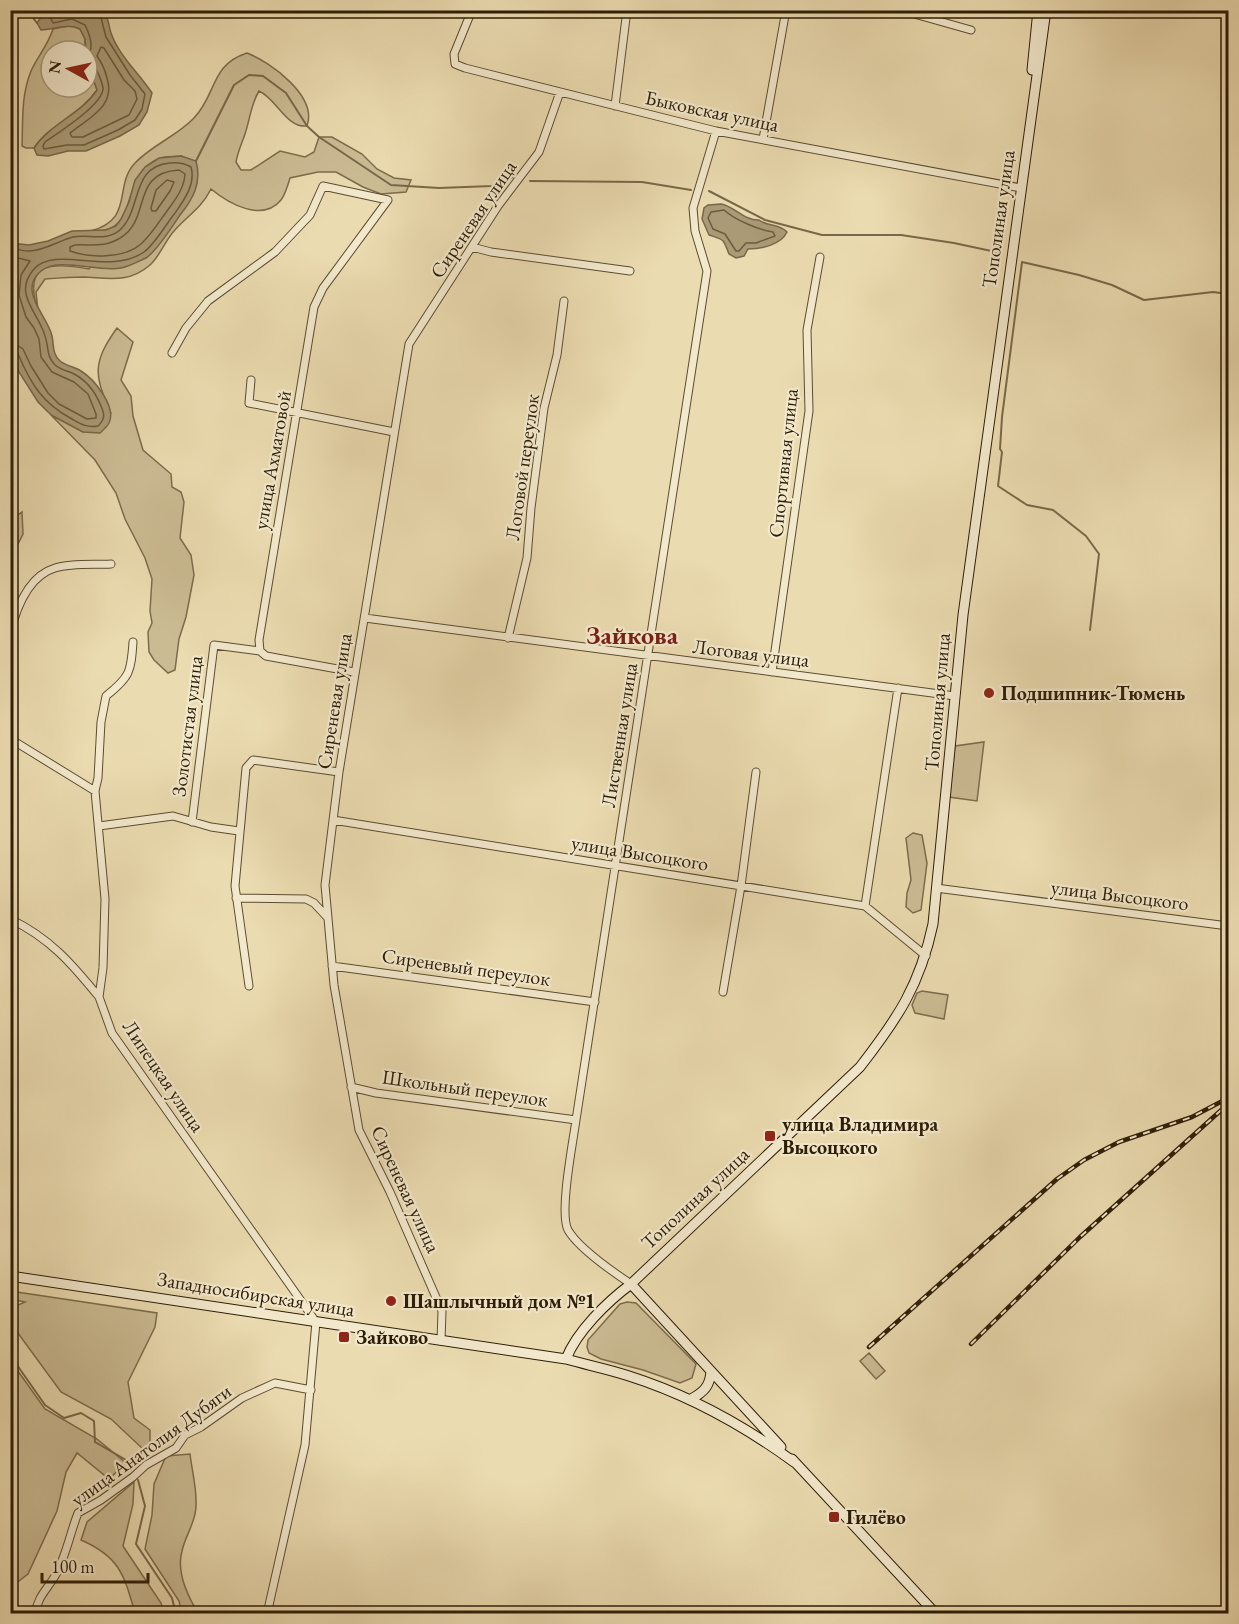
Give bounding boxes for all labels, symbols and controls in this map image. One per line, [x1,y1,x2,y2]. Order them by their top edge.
north arrow [39,39,99,99]
text: N [43,59,66,75]
street label: Быковская улица [643,84,781,138]
street label: Тополиная улица [975,148,1021,290]
street label: Сиреневая улица [424,155,522,283]
street label: Спортивная улица [762,387,804,539]
street label: улица Ахматовой [247,388,297,532]
street label: Логовой переулок [499,392,545,542]
district label: Зайкова [586,618,679,652]
street label: Сиреневая улица [310,631,358,771]
street label: Тополиная улица [918,632,956,772]
street label: Логовая улица [691,633,811,673]
street label: Золотистая улица [165,654,209,798]
street label: Лиственная улица [595,661,643,809]
place label: Подшипник-Тюмень [1001,680,1185,706]
marker: Подшипник-Тюмень [982,686,996,700]
street label: улица Высоцкого [570,829,711,877]
street label: улица Высоцкого [1050,874,1190,916]
street label: Сиреневый переулок [380,942,552,992]
street label: Липецкая улица [117,1015,211,1137]
street label: Школьный переулок [380,1063,550,1113]
place label: улица Владимира Высоцкого [782,1111,939,1160]
street label: Сиреневая улица [365,1121,447,1257]
marker: улица Владимира Высоцкого [763,1129,777,1143]
street label: Тополиная улица [635,1141,755,1255]
street label: Западносибирская улица [156,1266,356,1322]
place label: Шашлычный дом №1 [403,1288,595,1314]
marker: Шашлычный дом №1 [384,1294,398,1308]
place label: Зайково [356,1324,428,1350]
marker: Зайково [337,1330,351,1344]
street label: улица Анатолия Дубяги [66,1378,237,1512]
place label: Гилёво [846,1504,906,1530]
marker: Гилёво [827,1510,841,1524]
scale bar [42,1546,148,1584]
text: 100 m [51,1555,95,1578]

